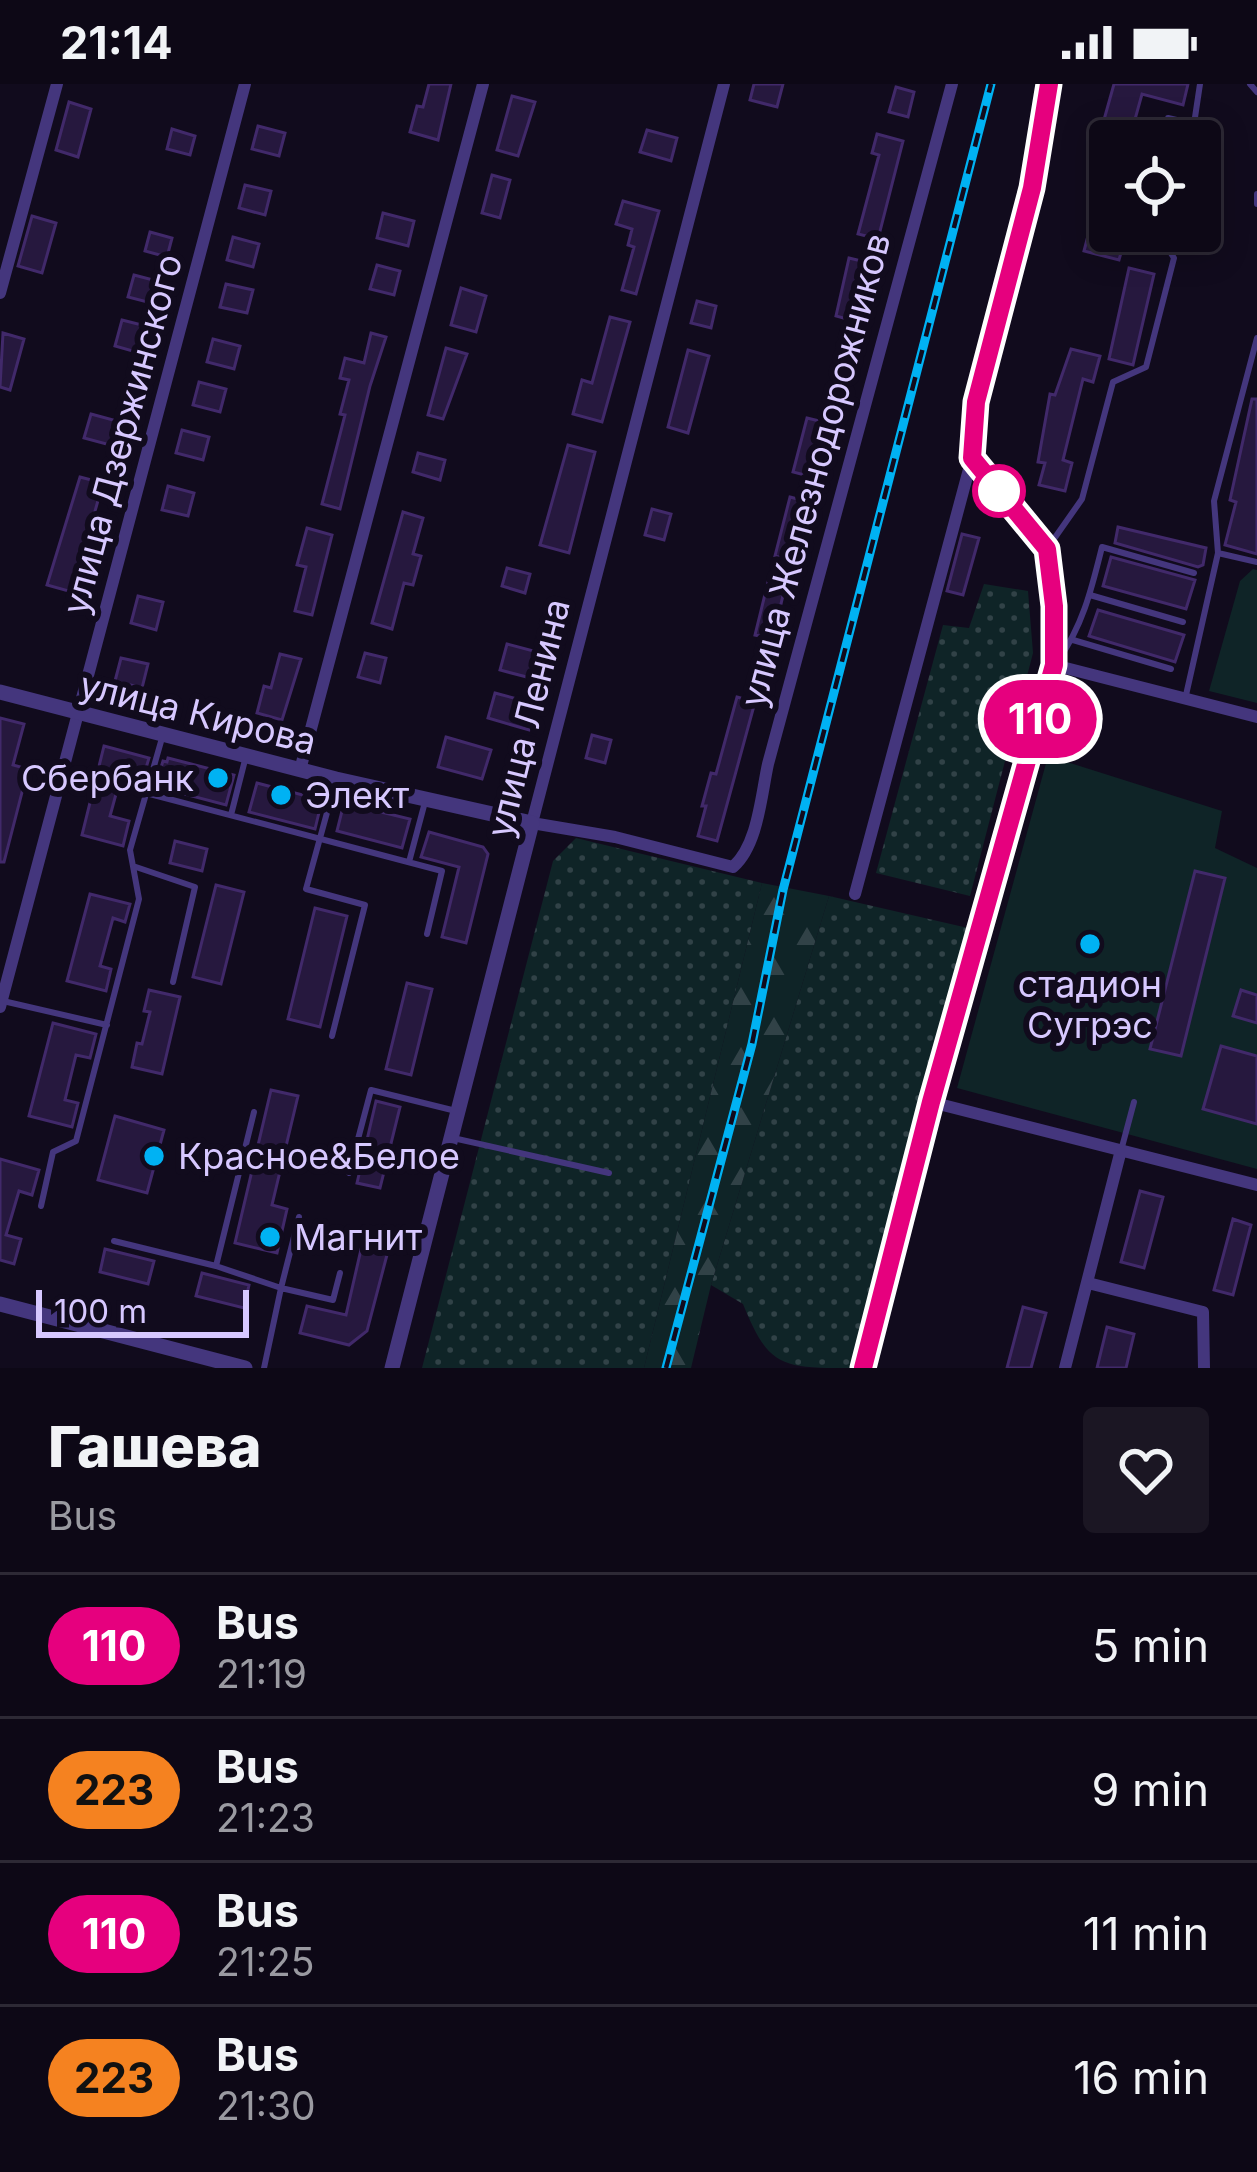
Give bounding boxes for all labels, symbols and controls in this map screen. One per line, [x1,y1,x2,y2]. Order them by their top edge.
text: 21:14 [60,15,173,70]
map controls [1089,120,1221,252]
button: locate [1089,120,1221,252]
street label: улица Железнодорожников [731,228,899,712]
street label: улица Дзержинского [53,249,191,619]
unlabelled marker [974,466,1024,516]
street label: улица Ленина [477,594,579,842]
street label: улица Кирова [75,662,321,764]
line badge: 110 [971,680,1109,758]
text: 110 [1008,693,1072,744]
place label: Сбербанк [21,756,194,800]
marker: Сбербанк [205,765,231,791]
place label: Элект [305,773,410,817]
marker: Элект [268,782,294,808]
marker: стадион Сугрэс [1077,931,1103,957]
place label: стадион Сугрэс [1018,962,1162,1047]
place label: Красное&Белое [178,1134,460,1178]
marker: Красное&Белое [141,1143,167,1169]
place label: Магнит [294,1215,423,1259]
marker: Магнит [257,1224,283,1250]
scale bar [36,1284,249,1337]
text: 100 m [54,1291,147,1331]
button: heart [1083,1407,1209,1533]
text: Гашева [48,1412,261,1481]
text: Bus [48,1492,117,1539]
text: Bus [216,1595,299,1650]
text: 5 min [1092,1618,1209,1673]
text: 110 [82,1620,146,1671]
text: 21:19 [216,1650,307,1697]
text: Bus [216,1739,299,1794]
text: 9 min [1092,1762,1209,1817]
text: 223 [74,1764,154,1815]
text: 21:23 [216,1794,315,1841]
text: Bus [216,1883,299,1938]
text: 11 min [1083,1906,1209,1961]
text: 110 [82,1908,146,1959]
text: 21:25 [216,1938,314,1985]
text: Bus [216,2027,299,2082]
text: 16 min [1073,2050,1209,2105]
text: 223 [74,2052,154,2103]
text: 21:30 [216,2082,316,2129]

